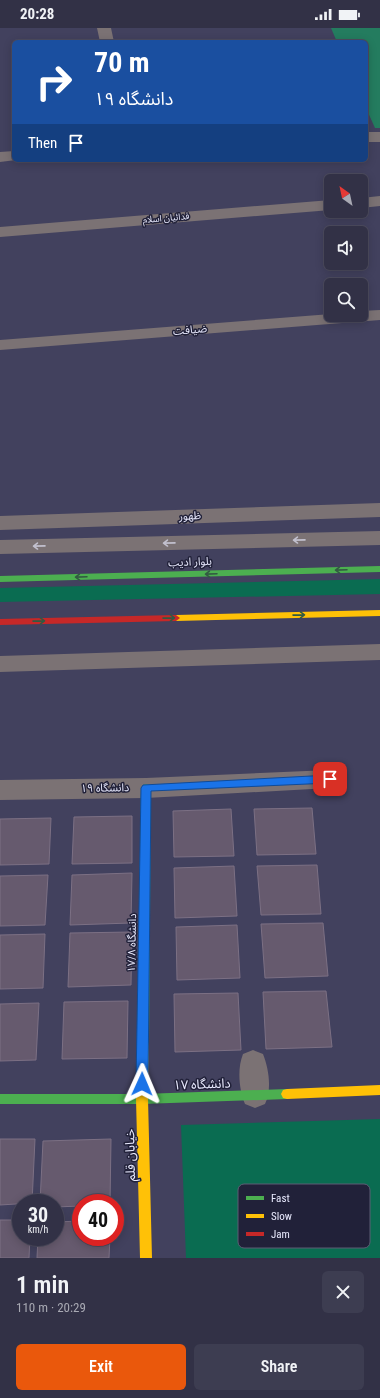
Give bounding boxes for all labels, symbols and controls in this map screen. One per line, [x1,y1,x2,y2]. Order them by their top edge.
text: 20:28 [20,5,54,23]
text: 70 m [94,46,150,79]
icon: right [28,56,80,108]
text: دانشگاه ۱۹ [94,88,173,109]
icon: arrive [65,132,87,154]
text: Then [28,134,57,152]
north arrow [324,174,368,218]
map controls [324,174,368,322]
street label: فدائیان اسلام [142,211,190,227]
button: sound [324,226,368,270]
button: search [324,278,368,322]
street label: ضیافت [172,322,208,338]
street label: ظهور [178,509,201,523]
one-way arrow [293,536,306,544]
one-way arrow [163,539,176,547]
one-way arrow [33,542,46,550]
street label: بلوار ادیب [168,555,212,570]
one-way arrow [335,566,348,574]
one-way arrow [205,570,218,578]
one-way arrow [75,573,88,581]
one-way arrow [292,611,305,618]
one-way arrow [162,614,175,622]
one-way arrow [32,617,45,625]
pin [313,762,347,796]
icon: arrive [319,768,341,790]
street label: دانشگاه ۱۹ [81,781,129,795]
street label: دانشگاه ۱۷/۸ [125,913,139,973]
position arrow [121,1063,163,1105]
street label: دانشگاه ۱۷ [173,1076,231,1092]
street label: خیابان قلم [122,1128,141,1181]
legend [238,1184,370,1248]
text: Fast [271,1192,290,1205]
speed limit sign: 40 [72,1194,124,1246]
text: 30 [28,1203,48,1227]
text: Slow [271,1210,292,1223]
text: km/h [28,1224,48,1235]
text: Jam [271,1228,290,1241]
text: 1 min [16,1271,69,1299]
button: close [322,1271,364,1313]
text: 110 m · 20:29 [16,1300,86,1315]
button: Exit [16,1344,186,1390]
button: Share [194,1344,364,1390]

